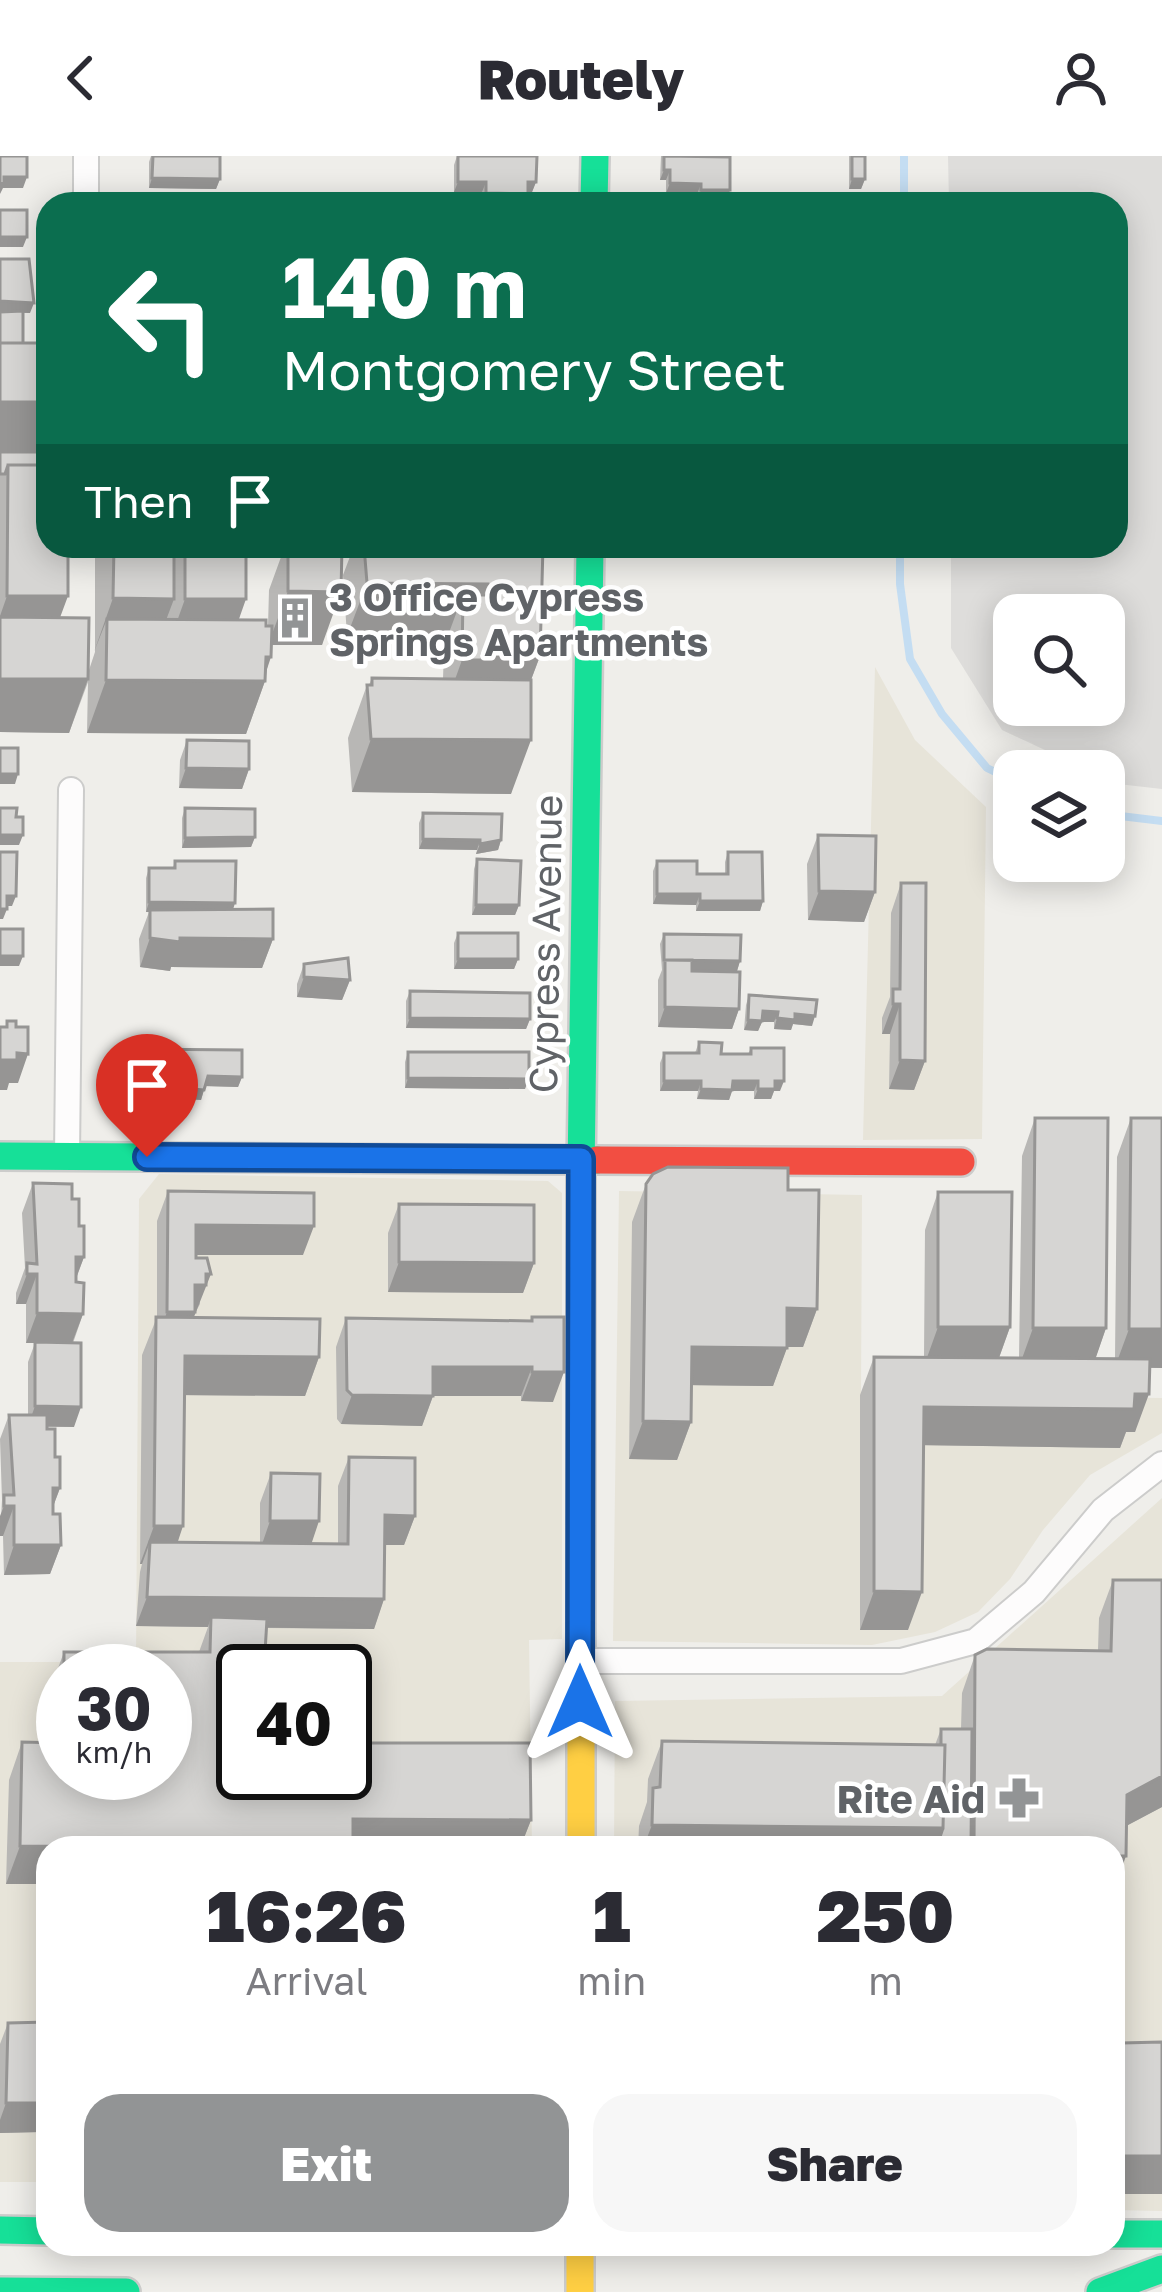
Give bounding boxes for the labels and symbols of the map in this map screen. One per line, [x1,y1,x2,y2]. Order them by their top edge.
place label: 3 Office Cypress Springs Apartments [329,573,708,665]
building icon: 3 Office Cypress Springs Apartments [272,595,318,641]
street label: Cypress Avenue [519,794,571,1094]
pin [96,1034,198,1157]
position arrow [517,1639,643,1765]
speed limit sign: 40 [216,1644,372,1800]
place label: Rite Aid [836,1775,985,1822]
pharmacy icon: Rite Aid [996,1775,1042,1821]

